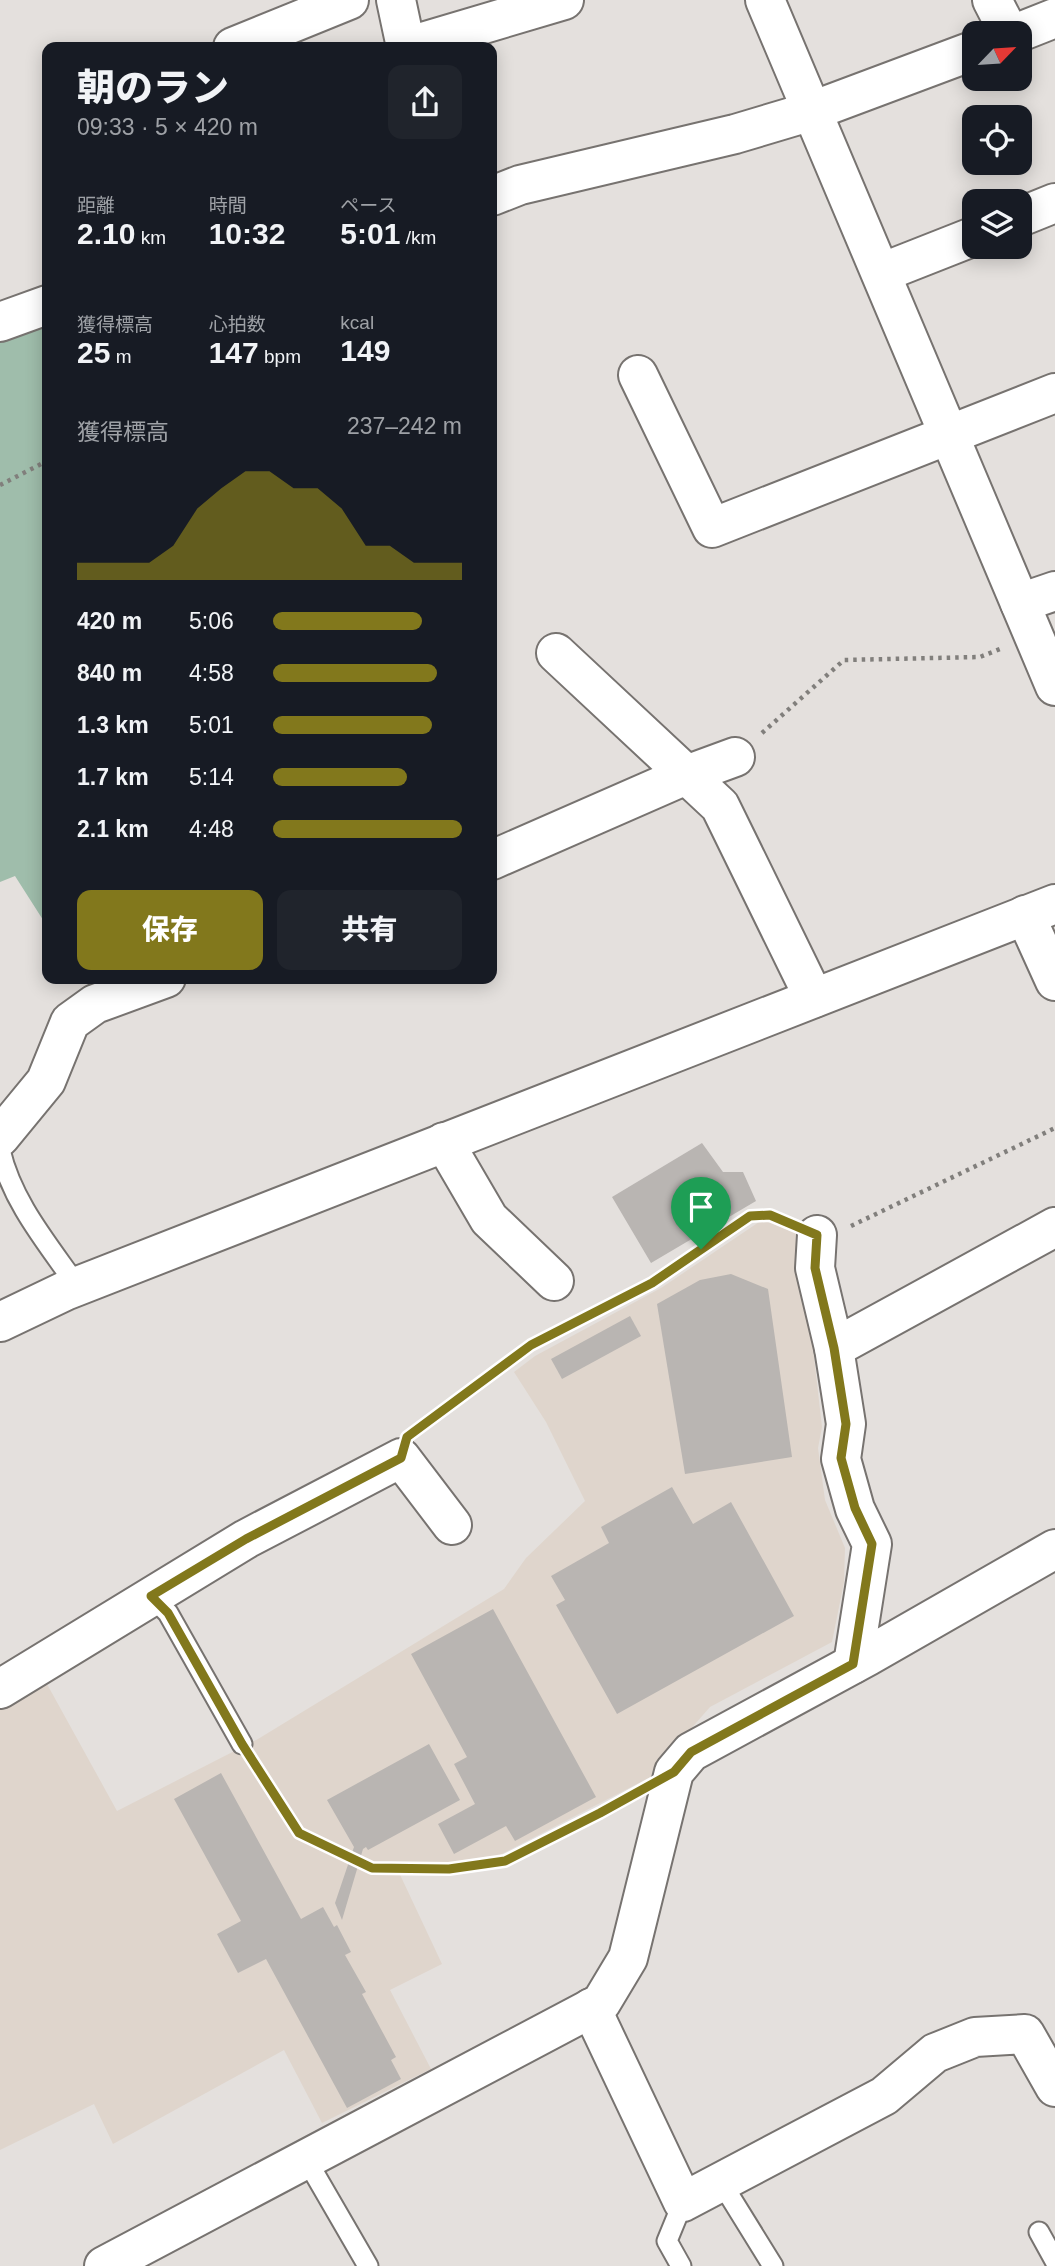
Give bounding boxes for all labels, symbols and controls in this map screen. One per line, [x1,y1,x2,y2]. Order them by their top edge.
north arrow [962,21,1032,91]
map controls [962,21,1032,259]
button: share [388,65,462,139]
text: 朝のラン [77,67,229,109]
button: locate [962,105,1032,175]
text: 09:33 · 5 × 420 m [77,114,258,140]
button: layers [962,189,1032,259]
text: 距離 [77,195,115,216]
text: 時間 [209,195,247,216]
text: ペース [340,195,396,216]
text: 2.10 [77,217,135,250]
text: 10:32 [209,217,285,250]
text: 5:01 [340,217,400,250]
text: km [135,227,166,248]
text: /km [400,227,436,248]
text: kcal [340,312,374,333]
text: 獲得標高 [77,314,153,335]
text: 心拍数 [209,314,266,335]
text: 149 [340,334,390,367]
text: 25 [77,336,110,369]
text: 147 [209,336,259,369]
text: m [110,346,131,367]
text: bpm [259,346,301,367]
text: 237–242 m [347,413,462,439]
text: 獲得標高 [77,419,169,445]
text: 420 m [77,608,142,634]
text: 5:06 [189,608,234,634]
text: 840 m [77,660,142,686]
text: 4:58 [189,660,234,686]
text: 1.3 km [77,712,149,738]
text: 5:01 [189,712,234,738]
text: 1.7 km [77,764,149,790]
text: 5:14 [189,764,234,790]
text: 2.1 km [77,816,149,842]
text: 4:48 [189,816,234,842]
button: 保存 [77,890,263,970]
button: 共有 [277,890,462,970]
pin [671,1177,731,1249]
icon: arrive [682,1188,720,1226]

